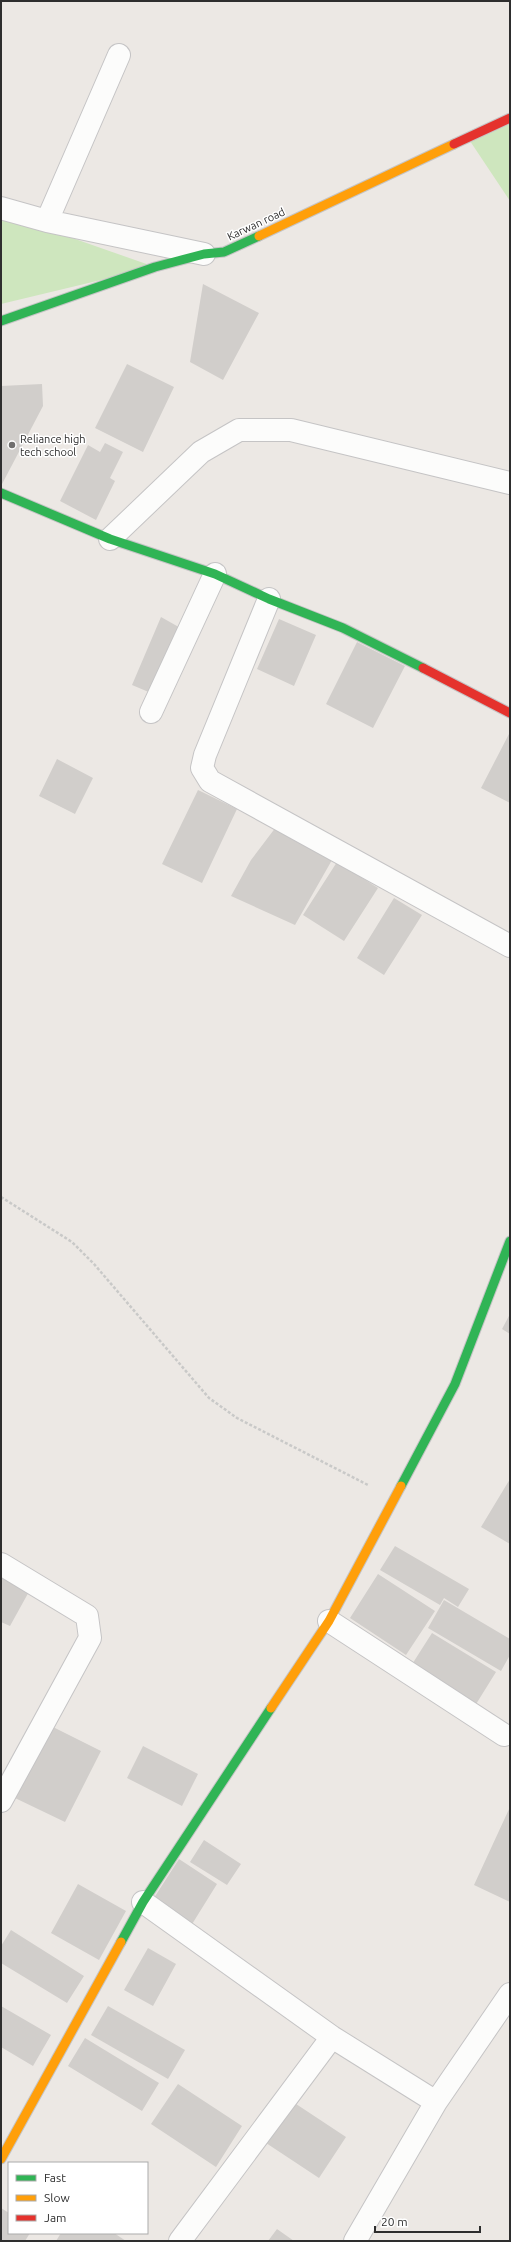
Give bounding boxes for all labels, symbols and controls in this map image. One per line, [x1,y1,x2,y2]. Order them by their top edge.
street label: Karwan road [225,205,287,243]
place label: Reliance high tech school [20,433,86,458]
marker: Reliance high tech school [7,440,17,450]
legend [8,2162,148,2234]
text: Fast [44,2171,66,2184]
text: Slow [44,2191,70,2204]
scale bar [375,2208,480,2234]
text: Jam [44,2211,66,2224]
text: 20 m [381,2215,408,2228]

